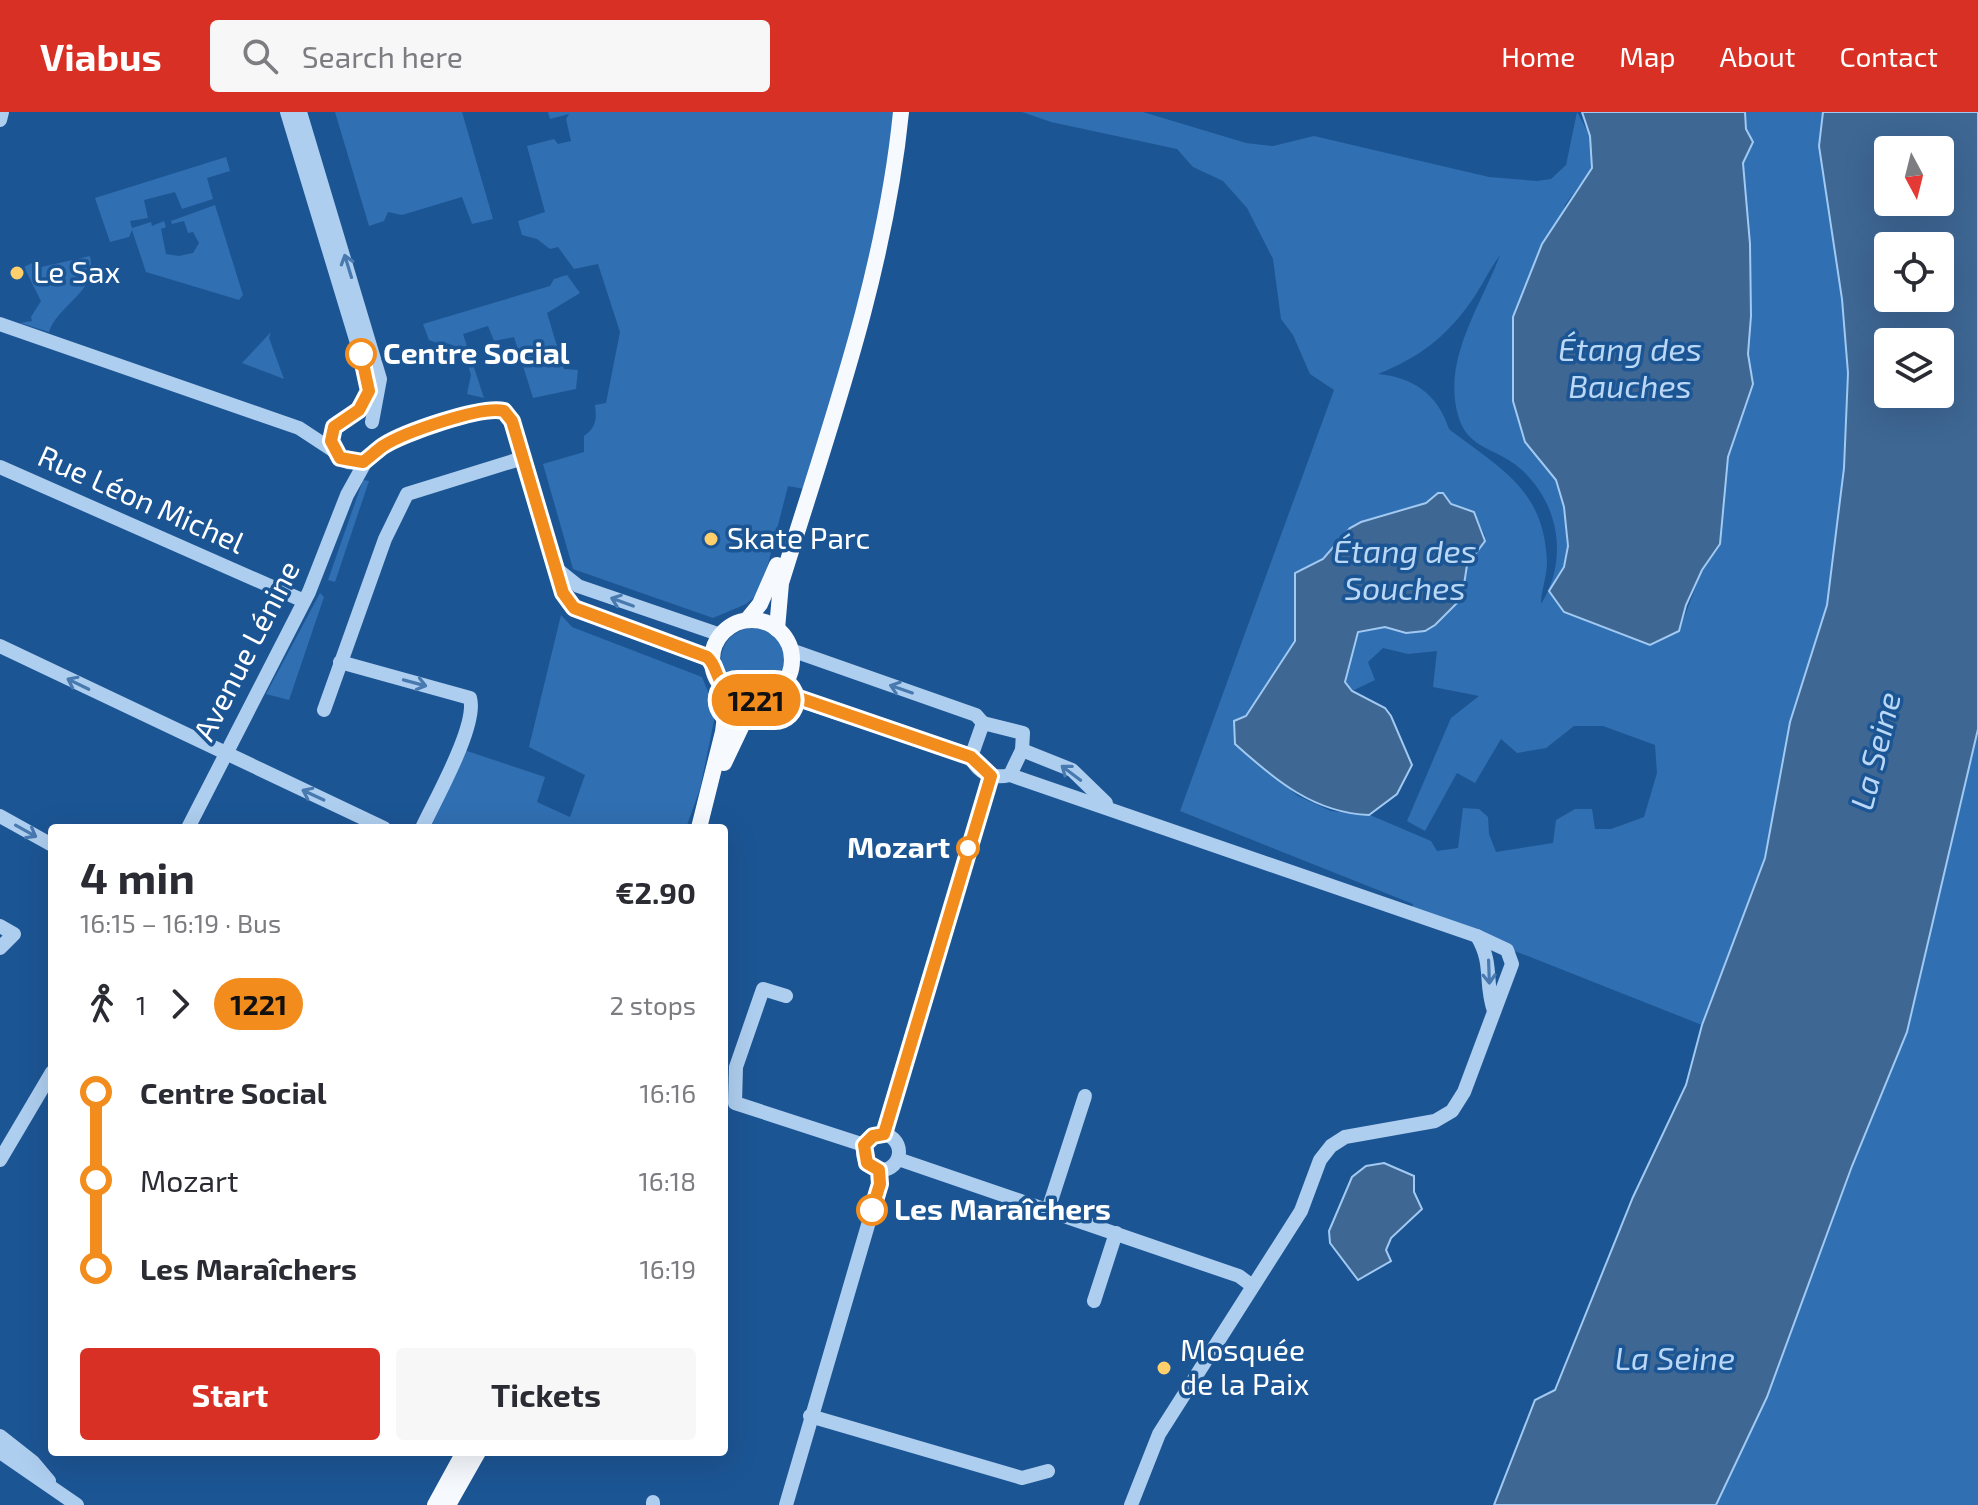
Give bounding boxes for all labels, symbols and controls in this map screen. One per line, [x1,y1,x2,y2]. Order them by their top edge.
search box [210,20,770,92]
text: Viabus [40,33,162,79]
icon: search [238,34,282,78]
text: Search here [302,38,463,74]
text: Home [1501,39,1575,73]
text: Map [1619,39,1676,73]
text: About [1720,39,1795,73]
text: Contact [1839,39,1938,73]
north arrow [1874,136,1954,216]
map controls [1874,136,1954,408]
button: locate [1874,232,1954,312]
place label: Le Sax [33,253,120,289]
one-way arrow [340,253,355,279]
marker: Le Sax [8,264,26,282]
button: layers [1874,328,1954,408]
water label: Étang des Bauches [1558,329,1702,404]
place label: Centre Social [383,334,570,370]
marker: Centre Social [346,339,376,369]
street label: Rue Léon Michel [33,437,251,560]
place label: Skate Parc [727,519,870,555]
marker: Skate Parc [702,530,720,548]
water label: Étang des Souches [1333,531,1477,606]
street label: Avenue Lénine [184,554,306,746]
one-way arrow [610,594,635,608]
line badge: 1221 [700,674,812,726]
one-way arrow [67,675,91,691]
one-way arrow [401,676,427,691]
one-way arrow [888,681,913,696]
text: 1221 [728,683,784,717]
water label: La Seine [1841,688,1907,814]
one-way arrow [1061,765,1082,782]
one-way arrow [301,787,325,802]
one-way arrow [14,823,37,839]
place label: Mozart [847,828,950,864]
marker: Mozart [957,837,979,859]
text: 4 min [80,850,195,903]
text: €2.90 [615,874,696,910]
text: 16:15 – 16:19 · Bus [80,907,281,938]
one-way arrow [1481,958,1496,985]
icon: walk [80,982,124,1026]
icon: forward [158,982,202,1026]
text: 1221 [230,987,287,1021]
text: 1 [136,989,146,1020]
text: 2 stops [609,989,696,1020]
text: Centre Social [140,1074,327,1110]
text: 16:16 [639,1077,696,1108]
text: Mozart [140,1162,239,1198]
text: 16:18 [639,1165,696,1196]
place label: Les Maraîchers [894,1190,1111,1226]
marker: Les Maraîchers [857,1195,887,1225]
text: Les Maraîchers [140,1250,357,1286]
text: 16:19 [639,1253,696,1284]
place label: Mosquée de la Paix [1180,1331,1310,1401]
water label: La Seine [1615,1338,1735,1376]
button: Start [80,1348,380,1440]
button: Tickets [396,1348,696,1440]
marker: Mosquée de la Paix [1155,1359,1173,1377]

